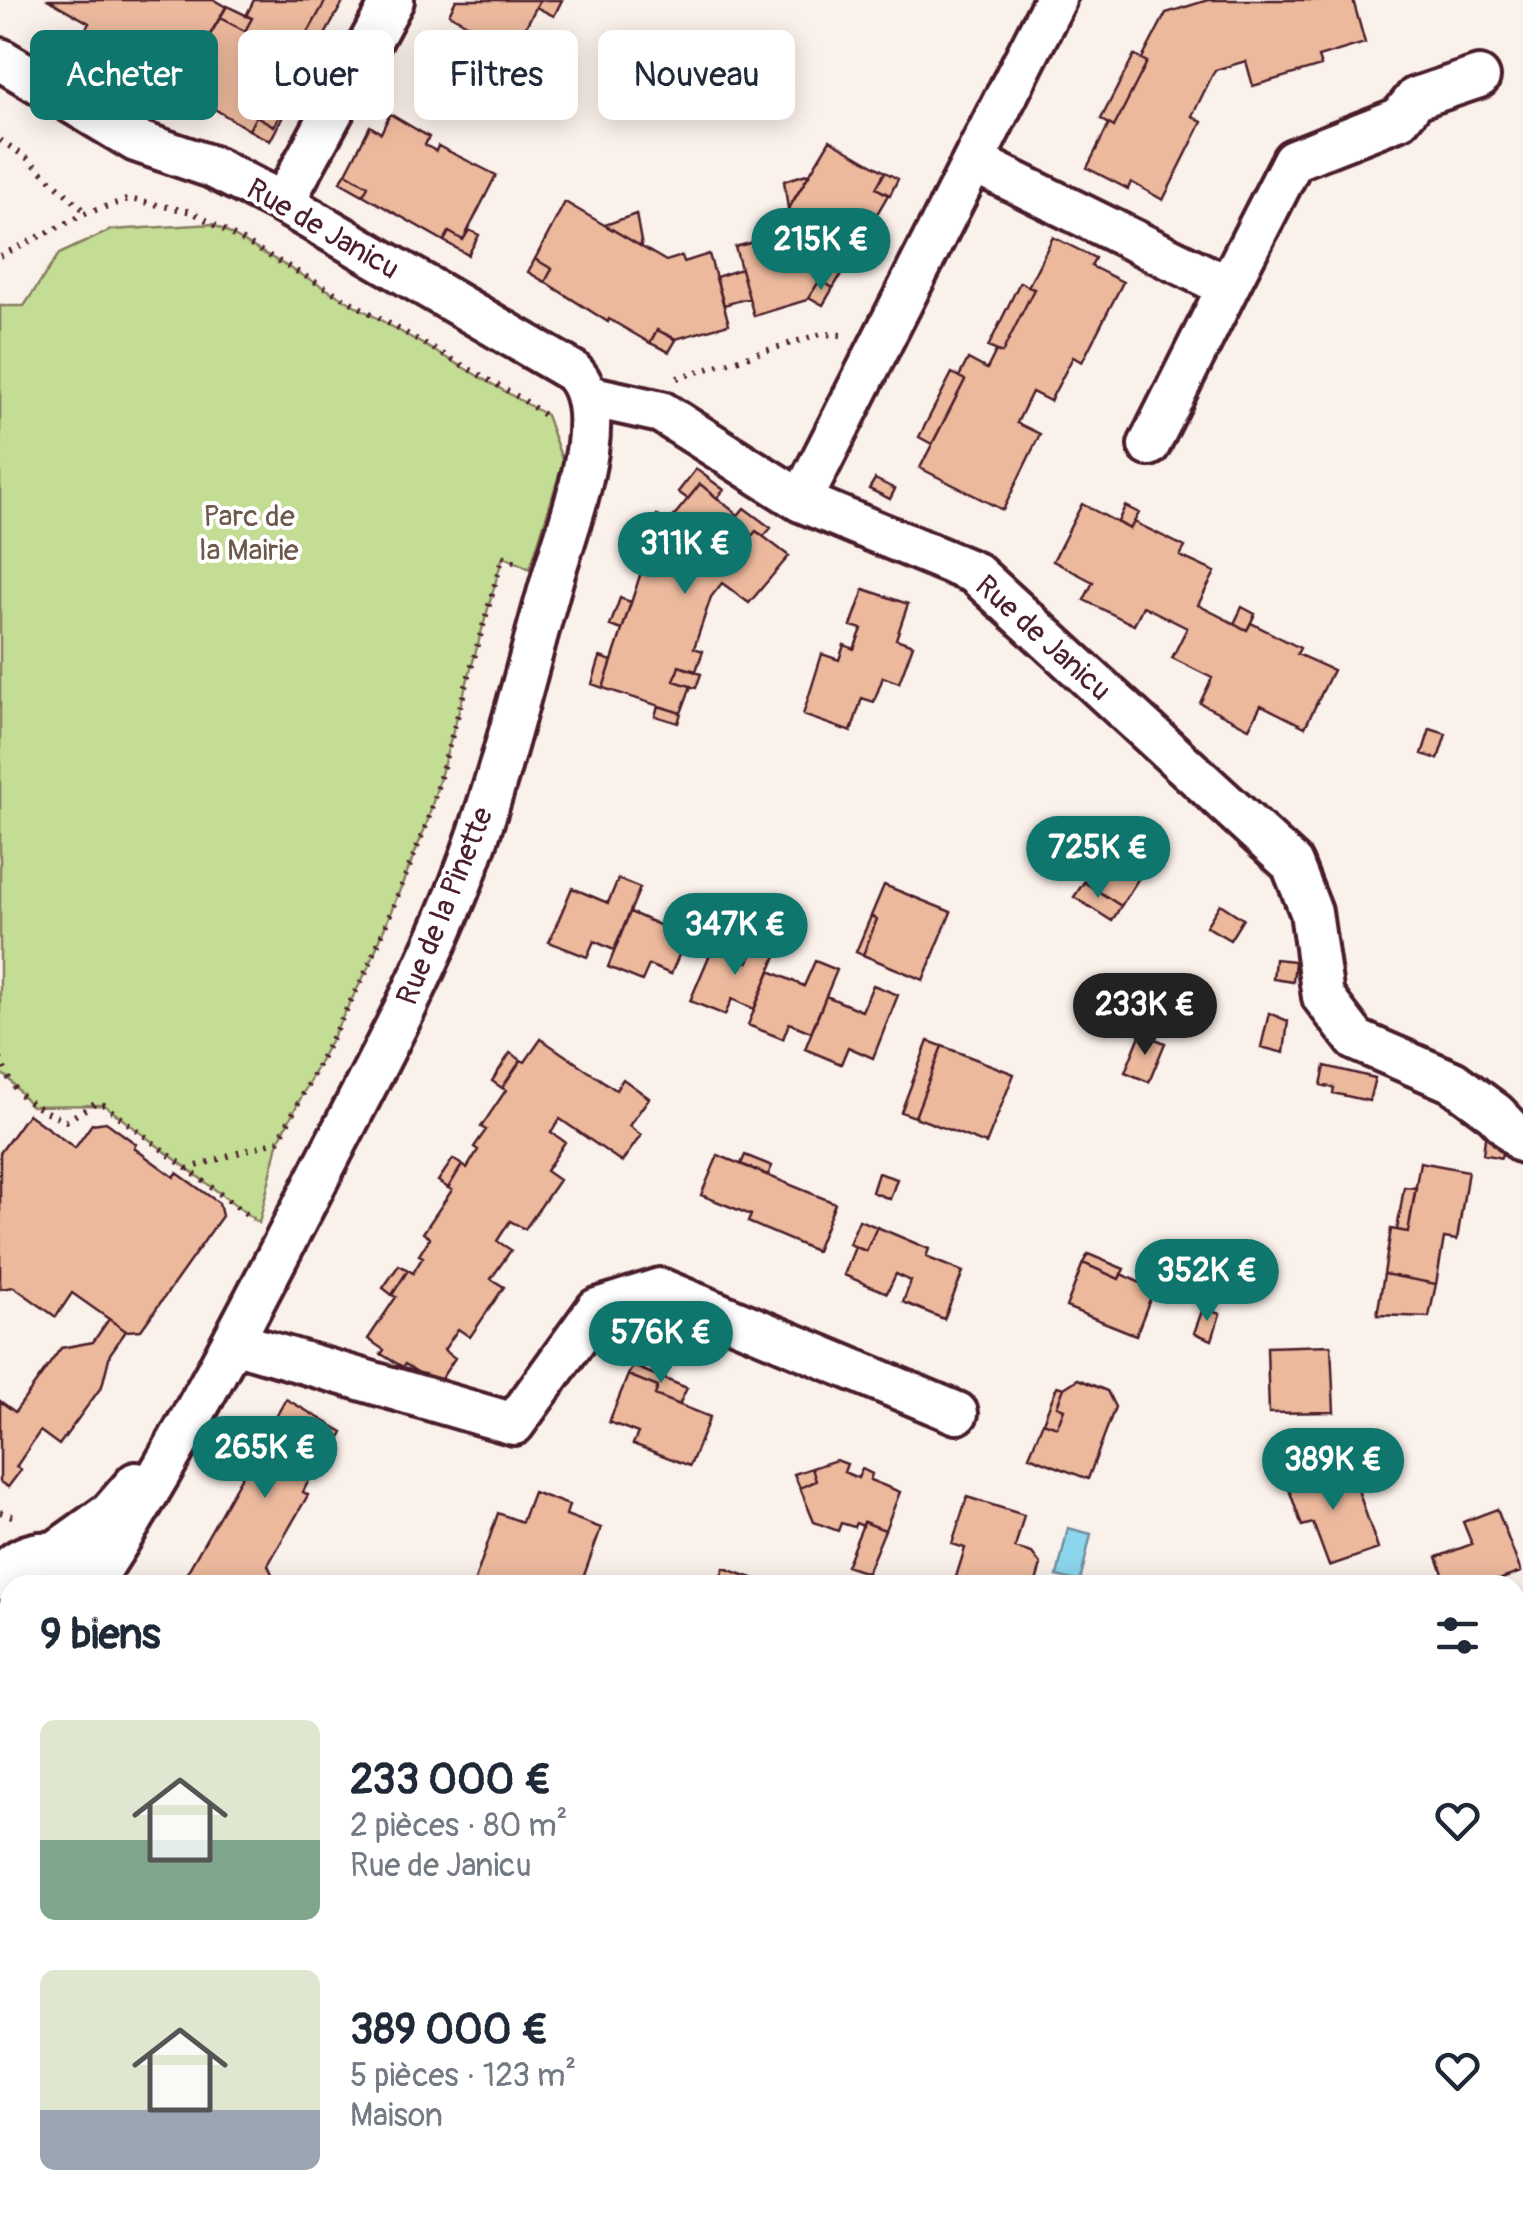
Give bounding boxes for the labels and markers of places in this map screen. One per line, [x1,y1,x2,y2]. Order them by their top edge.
pin: 215K € [740,208,902,293]
pin: 311K € [604,512,766,597]
pin: 725K € [1017,816,1179,901]
pin: 347K € [654,893,816,978]
pin: 233K € [1064,973,1226,1058]
pin: 352K € [1126,1239,1288,1324]
pin: 576K € [580,1301,742,1386]
pin: 265K € [184,1416,346,1501]
pin: 389K € [1252,1428,1414,1513]

